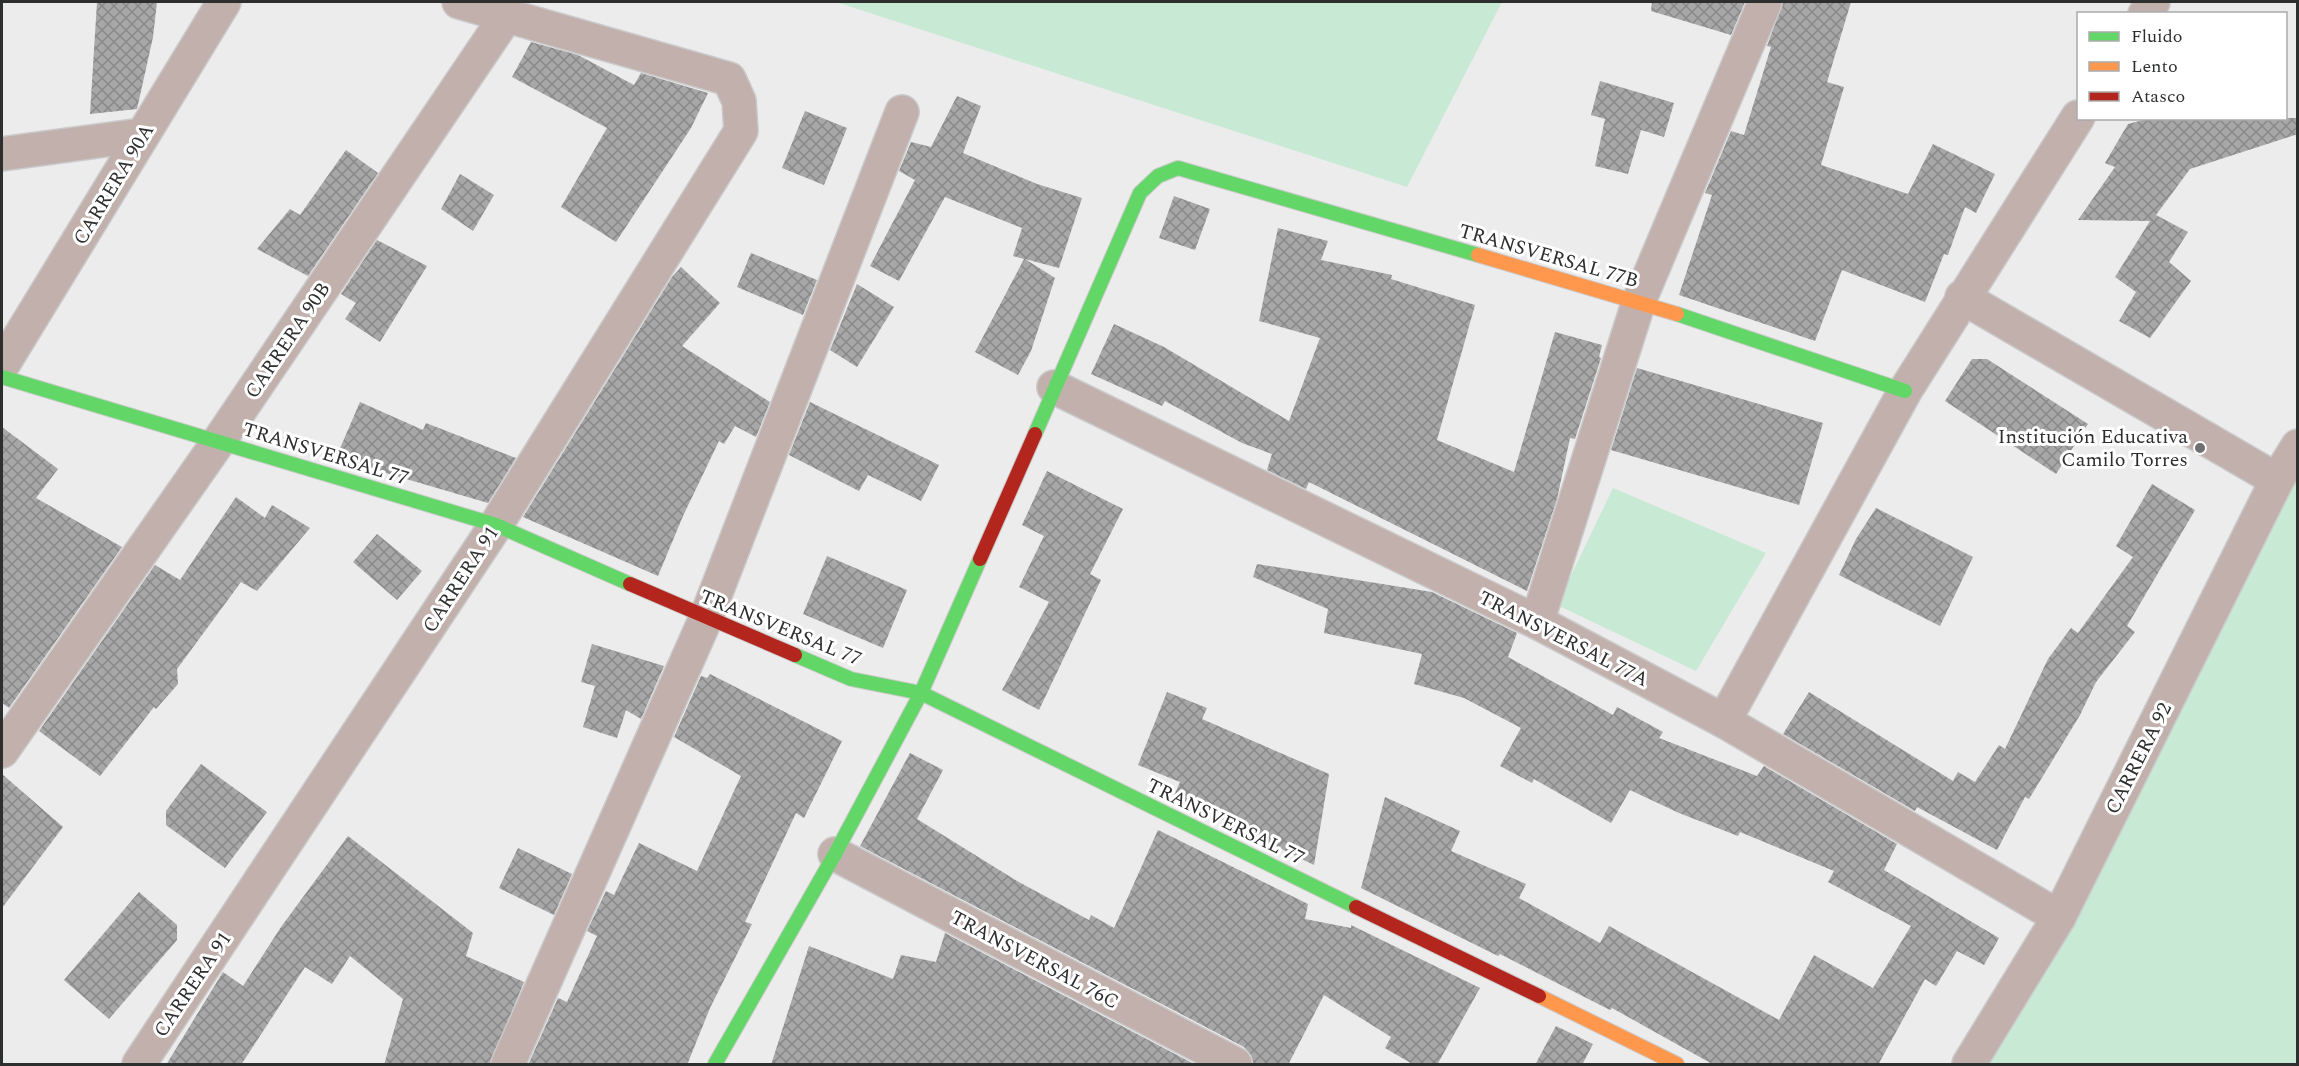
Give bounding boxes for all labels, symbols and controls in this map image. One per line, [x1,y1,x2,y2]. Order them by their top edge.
legend [2077,12,2287,120]
text: Fluido [2131,23,2183,50]
text: Lento [2131,53,2178,80]
text: Atasco [2131,83,2185,110]
street label: CARRERA 90A [66,118,162,251]
street label: TRANSVERSAL 77B [1455,216,1642,296]
street label: CARRERA 90B [238,276,338,405]
street label: TRANSVERSAL 77 [239,414,413,494]
place label: Institución Educativa Camilo Torres [1998,422,2188,475]
marker: Institución Educativa Camilo Torres [2193,441,2207,455]
street label: CARRERA 91 [415,520,507,639]
street label: TRANSVERSAL 77 [695,582,866,674]
street label: TRANSVERSAL 77A [1473,583,1654,695]
street label: CARRERA 92 [2098,697,2180,820]
street label: TRANSVERSAL 77 [1142,771,1310,873]
street label: TRANSVERSAL 76C [945,903,1124,1017]
street label: CARRERA 91 [146,926,239,1043]

